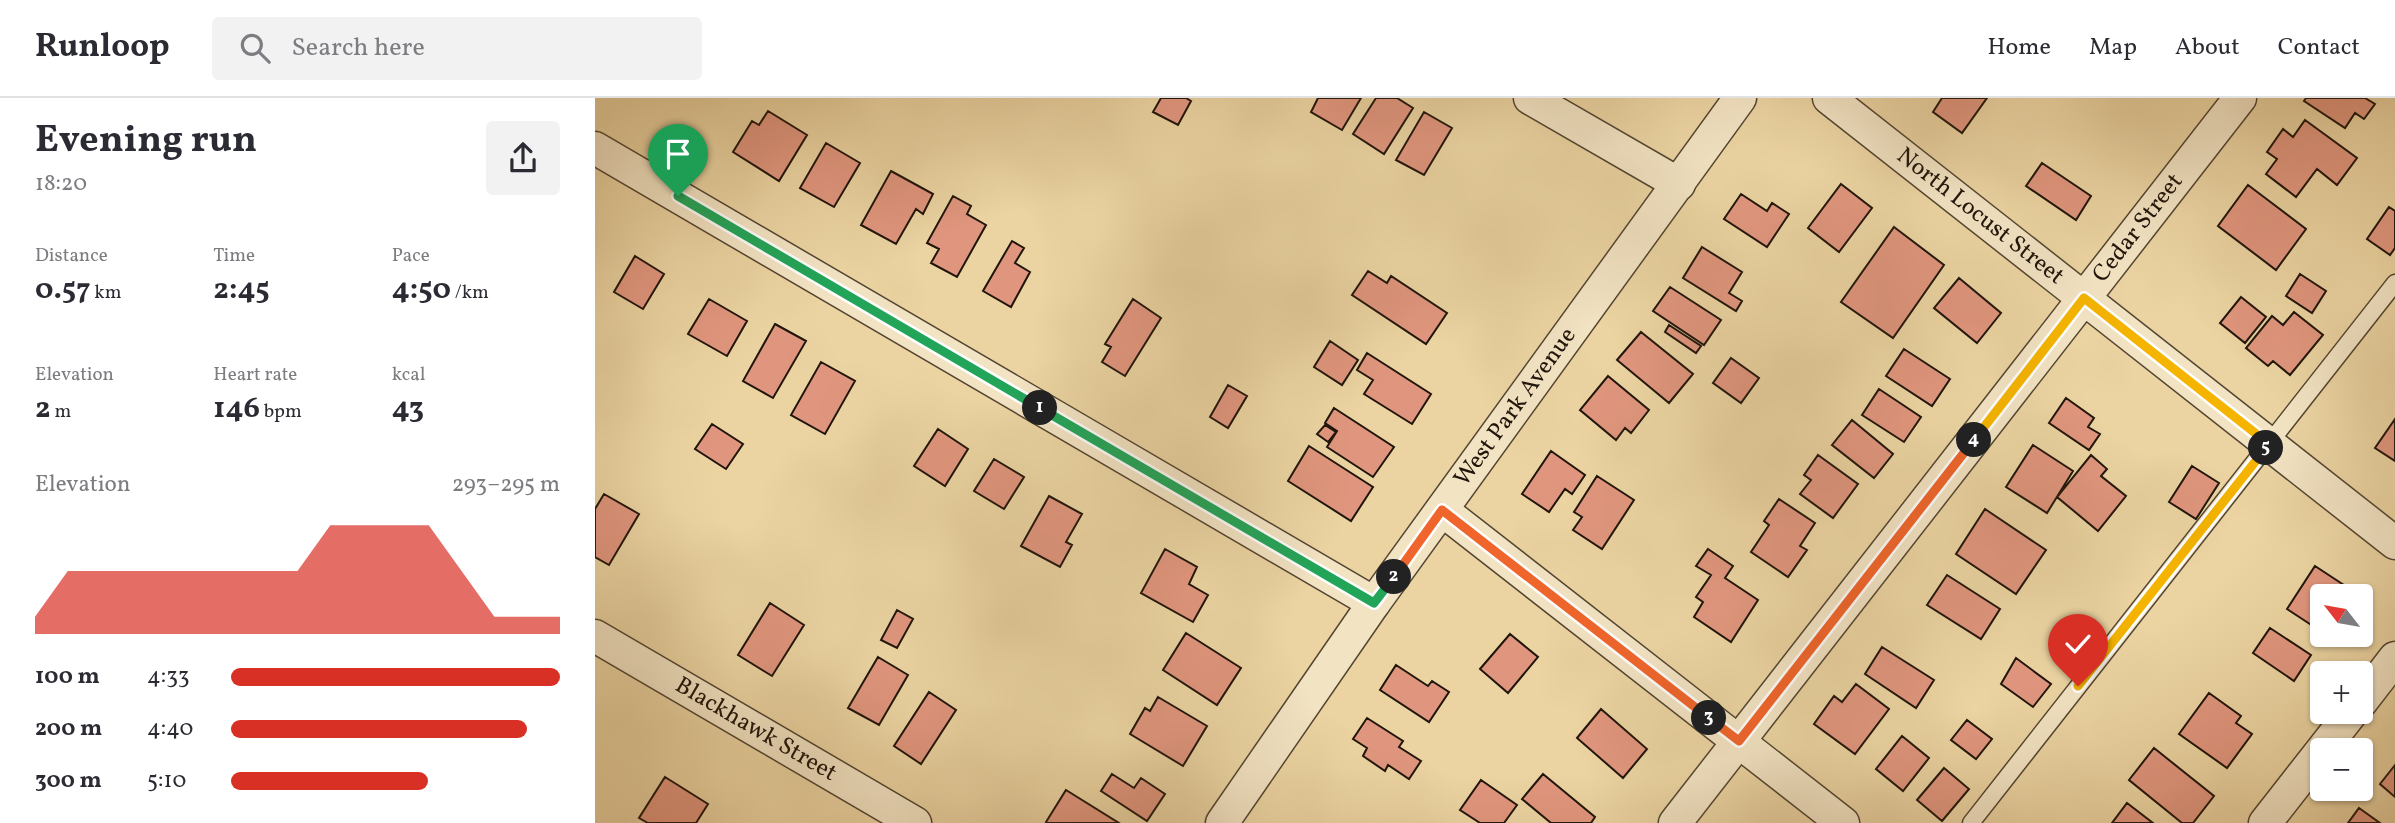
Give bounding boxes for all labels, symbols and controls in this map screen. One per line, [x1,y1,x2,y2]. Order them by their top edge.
search box [212,17,702,80]
text: Runloop [35,25,170,71]
icon: search [236,29,274,67]
text: Search here [292,30,425,66]
text: Home [1987,31,2051,65]
text: Map [2089,31,2137,65]
text: About [2175,31,2240,65]
text: Contact [2278,31,2360,65]
text: Evening run [35,115,257,168]
button: share [486,121,560,195]
pin [648,124,708,196]
icon: arrive [659,135,697,173]
street label: North Locust Street [1889,140,2071,293]
street label: Cedar Street [2085,166,2192,290]
text: 18:20 [35,168,87,200]
text: Distance [35,243,108,269]
text: Time [213,243,255,269]
text: Pace [392,243,430,269]
text: 0.57 [35,269,90,311]
text: 2:45 [213,269,270,311]
text: 4:50 [392,269,451,311]
text: km [90,280,121,306]
text: /km [451,280,489,306]
street label: West Park Avenue [1446,321,1585,494]
text: Elevation [35,362,114,388]
text: Heart rate [213,362,297,388]
text: kcal [392,362,425,388]
text: 2 [35,388,51,430]
text: 146 [213,388,260,430]
text: 43 [392,388,424,430]
pin: 1 [1023,390,1057,426]
text: 1 [1036,394,1043,420]
text: m [51,399,71,425]
text: bpm [260,399,302,425]
pin: 4 [1957,422,1991,458]
text: 4 [1968,426,1979,452]
pin: 5 [2249,430,2283,466]
text: 5 [2261,434,2270,460]
text: Elevation [35,469,131,501]
text: 293–295 m [452,469,560,501]
pin: 2 [1377,560,1411,594]
text: 2 [1389,563,1398,589]
north arrow [2310,584,2373,648]
map controls [2310,584,2373,801]
pin [2048,614,2108,686]
icon: check [2059,625,2097,663]
text: 100 m [35,661,100,693]
text: 4:33 [147,661,190,693]
button: + [2310,661,2373,724]
street label: Blackhawk Street [668,669,843,791]
pin: 3 [1691,700,1727,736]
text: 3 [1704,704,1713,730]
text: 200 m [35,713,102,745]
text: 4:40 [147,713,193,745]
button: − [2310,738,2373,801]
text: 300 m [35,765,102,797]
text: 5:10 [147,765,186,797]

